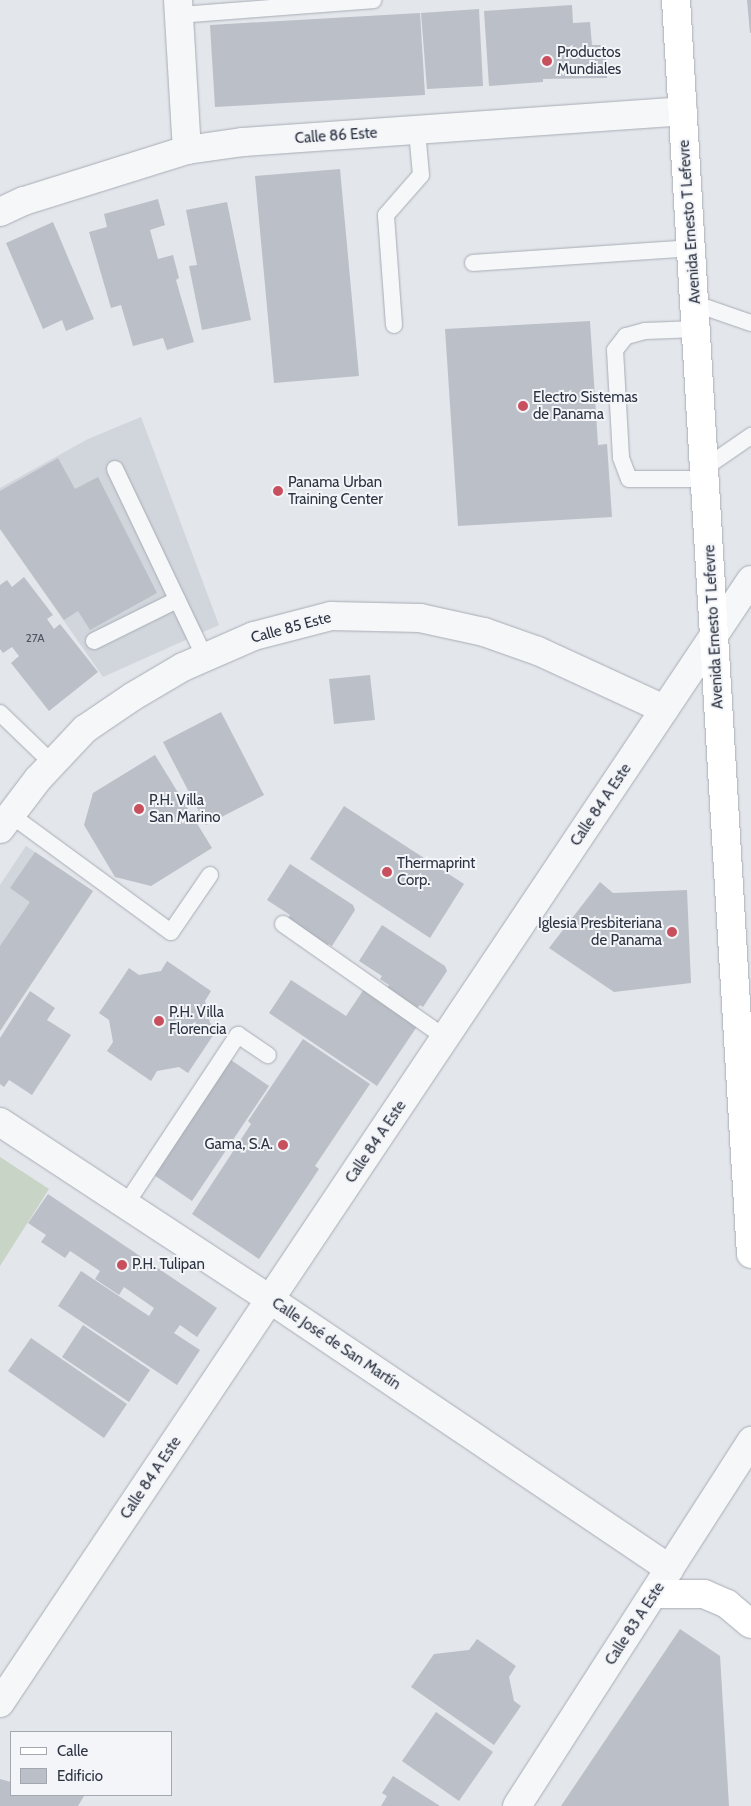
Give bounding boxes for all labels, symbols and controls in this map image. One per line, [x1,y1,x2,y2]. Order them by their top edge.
place label: Productos Mundiales [557,43,621,78]
marker: Productos Mundiales [541,55,553,67]
street label: Calle 86 Este [294,124,378,148]
street label: Avenida Ernesto T Lefevre [675,139,705,305]
place label: Electro Sistemas de Panama [533,388,638,423]
marker: Electro Sistemas de Panama [517,400,529,412]
place label: Panama Urban Training Center [288,473,383,508]
marker: Panama Urban Training Center [272,485,284,497]
street label: Avenida Ernesto T Lefevre [701,544,727,710]
street label: Calle 85 Este [249,609,333,647]
house number: 27A [25,631,45,645]
street label: Calle 84 A Este [567,760,635,850]
place label: P.H. Villa San Marino [149,791,221,826]
marker: P.H. Villa San Marino [133,803,145,815]
place label: Thermaprint Corp. [397,854,475,889]
marker: Thermaprint Corp. [381,866,393,878]
place label: Iglesia Presbiteriana de Panama [538,914,662,949]
marker: Iglesia Presbiteriana de Panama [666,926,678,938]
place label: P.H. Villa Florencia [169,1003,226,1038]
marker: P.H. Villa Florencia [153,1015,165,1027]
street label: Calle 84 A Este [342,1097,410,1187]
place label: Gama, S.A. [205,1136,273,1154]
marker: Gama, S.A. [277,1139,289,1151]
place label: P.H. Tulipan [132,1256,205,1274]
marker: P.H. Tulipan [116,1259,128,1271]
street label: Calle José de San Martín [268,1294,404,1394]
street label: Calle 84 A Este [117,1433,185,1523]
street label: Calle 83 A Este [602,1579,668,1669]
legend [10,1731,172,1796]
text: Calle [57,1742,88,1760]
text: Edificio [57,1767,103,1785]

